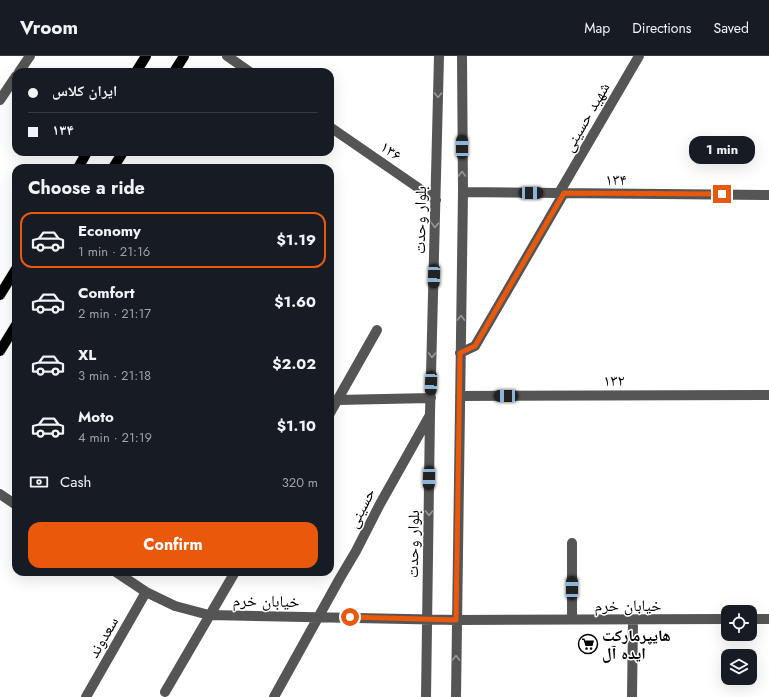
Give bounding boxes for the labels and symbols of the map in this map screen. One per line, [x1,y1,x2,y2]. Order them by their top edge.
street label: شهید حسینی [557,78,615,156]
one-way arrow [434,92,442,98]
street label: ۱۳۶ [376,135,406,167]
car [456,135,468,159]
callout: 1 min [689,136,755,164]
street label: ۱۳۴ [605,168,627,191]
one-way arrow [458,171,467,177]
route end [713,185,731,203]
street label: بلوار وحدت [408,186,432,254]
car [519,187,543,199]
one-way arrow [431,222,439,228]
car [428,264,440,288]
one-way arrow [457,315,465,321]
one-way arrow [428,352,436,358]
street label: ۱۳۲ [603,369,625,392]
car [425,371,437,395]
car [494,390,518,402]
car [423,466,435,490]
street label: حسینی [341,484,381,532]
street label: بلوار وحدت [401,510,425,578]
one-way arrow [425,510,433,516]
car [566,576,578,600]
street label: خیابان خرم [232,589,300,613]
street label: خیابان خرم [594,594,662,617]
route start [341,608,359,626]
street label: سعدوند [82,612,124,662]
place label: هایپرمارکت ایده آل [602,624,671,665]
supermarket icon: هایپرمارکت ایده آل [577,633,599,655]
one-way arrow [452,655,460,661]

